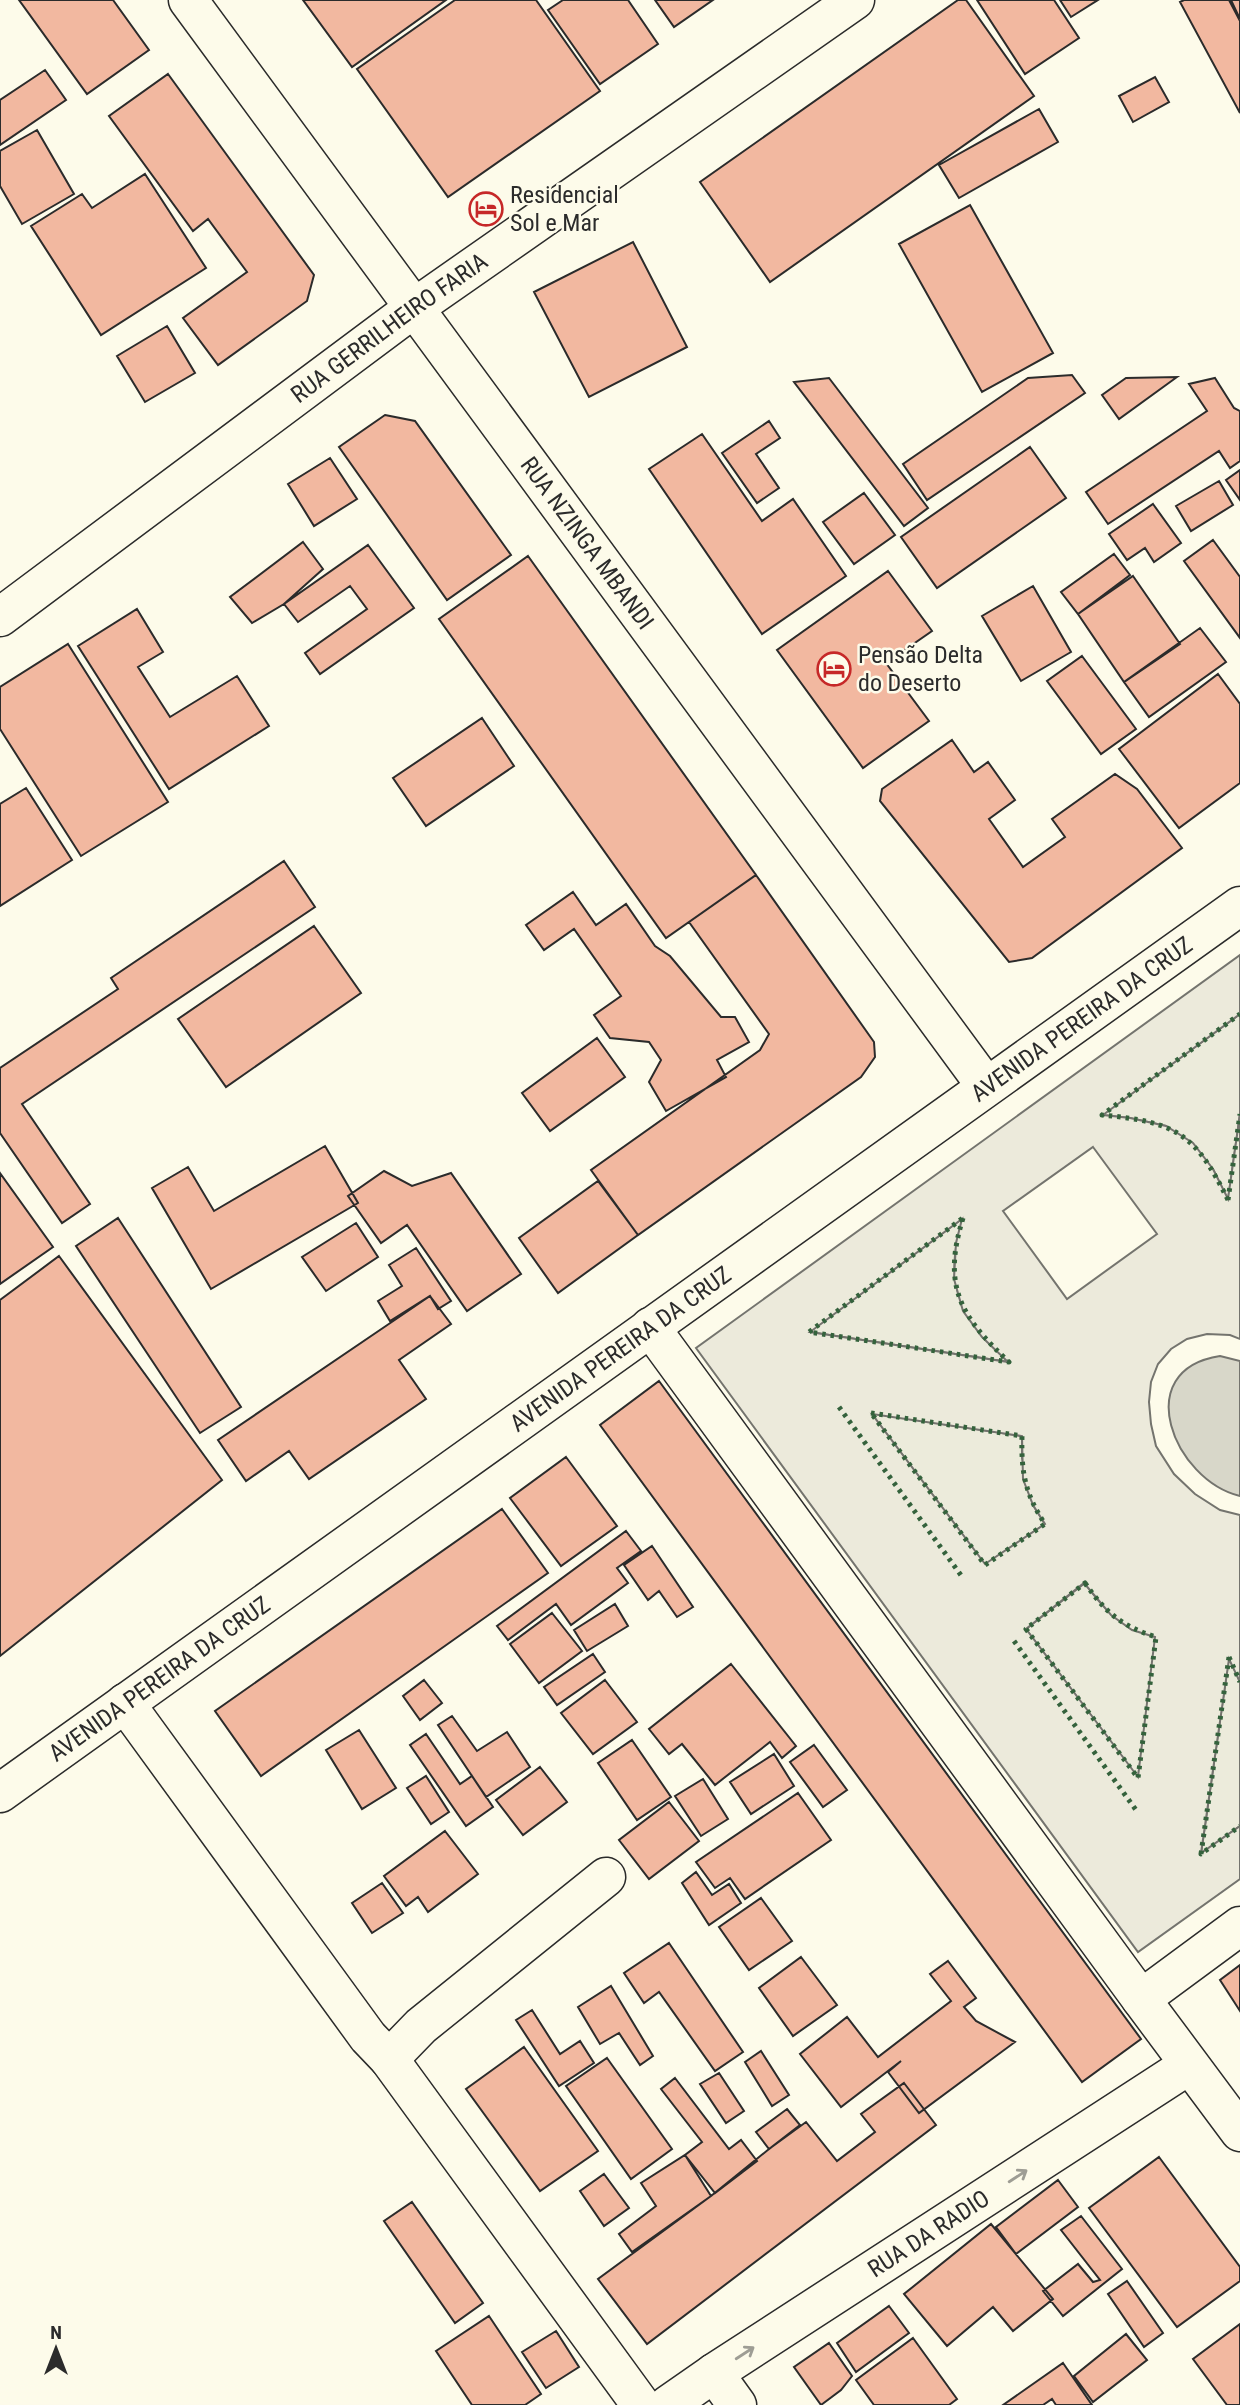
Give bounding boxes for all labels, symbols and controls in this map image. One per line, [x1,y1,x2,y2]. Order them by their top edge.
place label: Residencial Sol e Mar [510,181,619,237]
hotel icon: Residencial Sol e Mar [467,190,505,228]
street label: RUA GERRILHEIRO FARIA [286,247,493,409]
street label: RUA NZINGA MBANDI [515,451,660,635]
place label: Pensão Delta do Deserto [858,641,983,697]
hotel icon: Pensão Delta do Deserto [815,650,853,688]
street label: AVENIDA PEREIRA DA CRUZ [966,931,1198,1108]
street label: AVENIDA PEREIRA DA CRUZ [505,1261,737,1438]
street label: AVENIDA PEREIRA DA CRUZ [43,1590,275,1767]
one-way arrow [1008,2169,1027,2183]
street label: RUA DA RADIO [863,2184,995,2283]
north arrow [21,2314,91,2384]
text: N [50,2321,62,2344]
one-way arrow [735,2346,754,2360]

